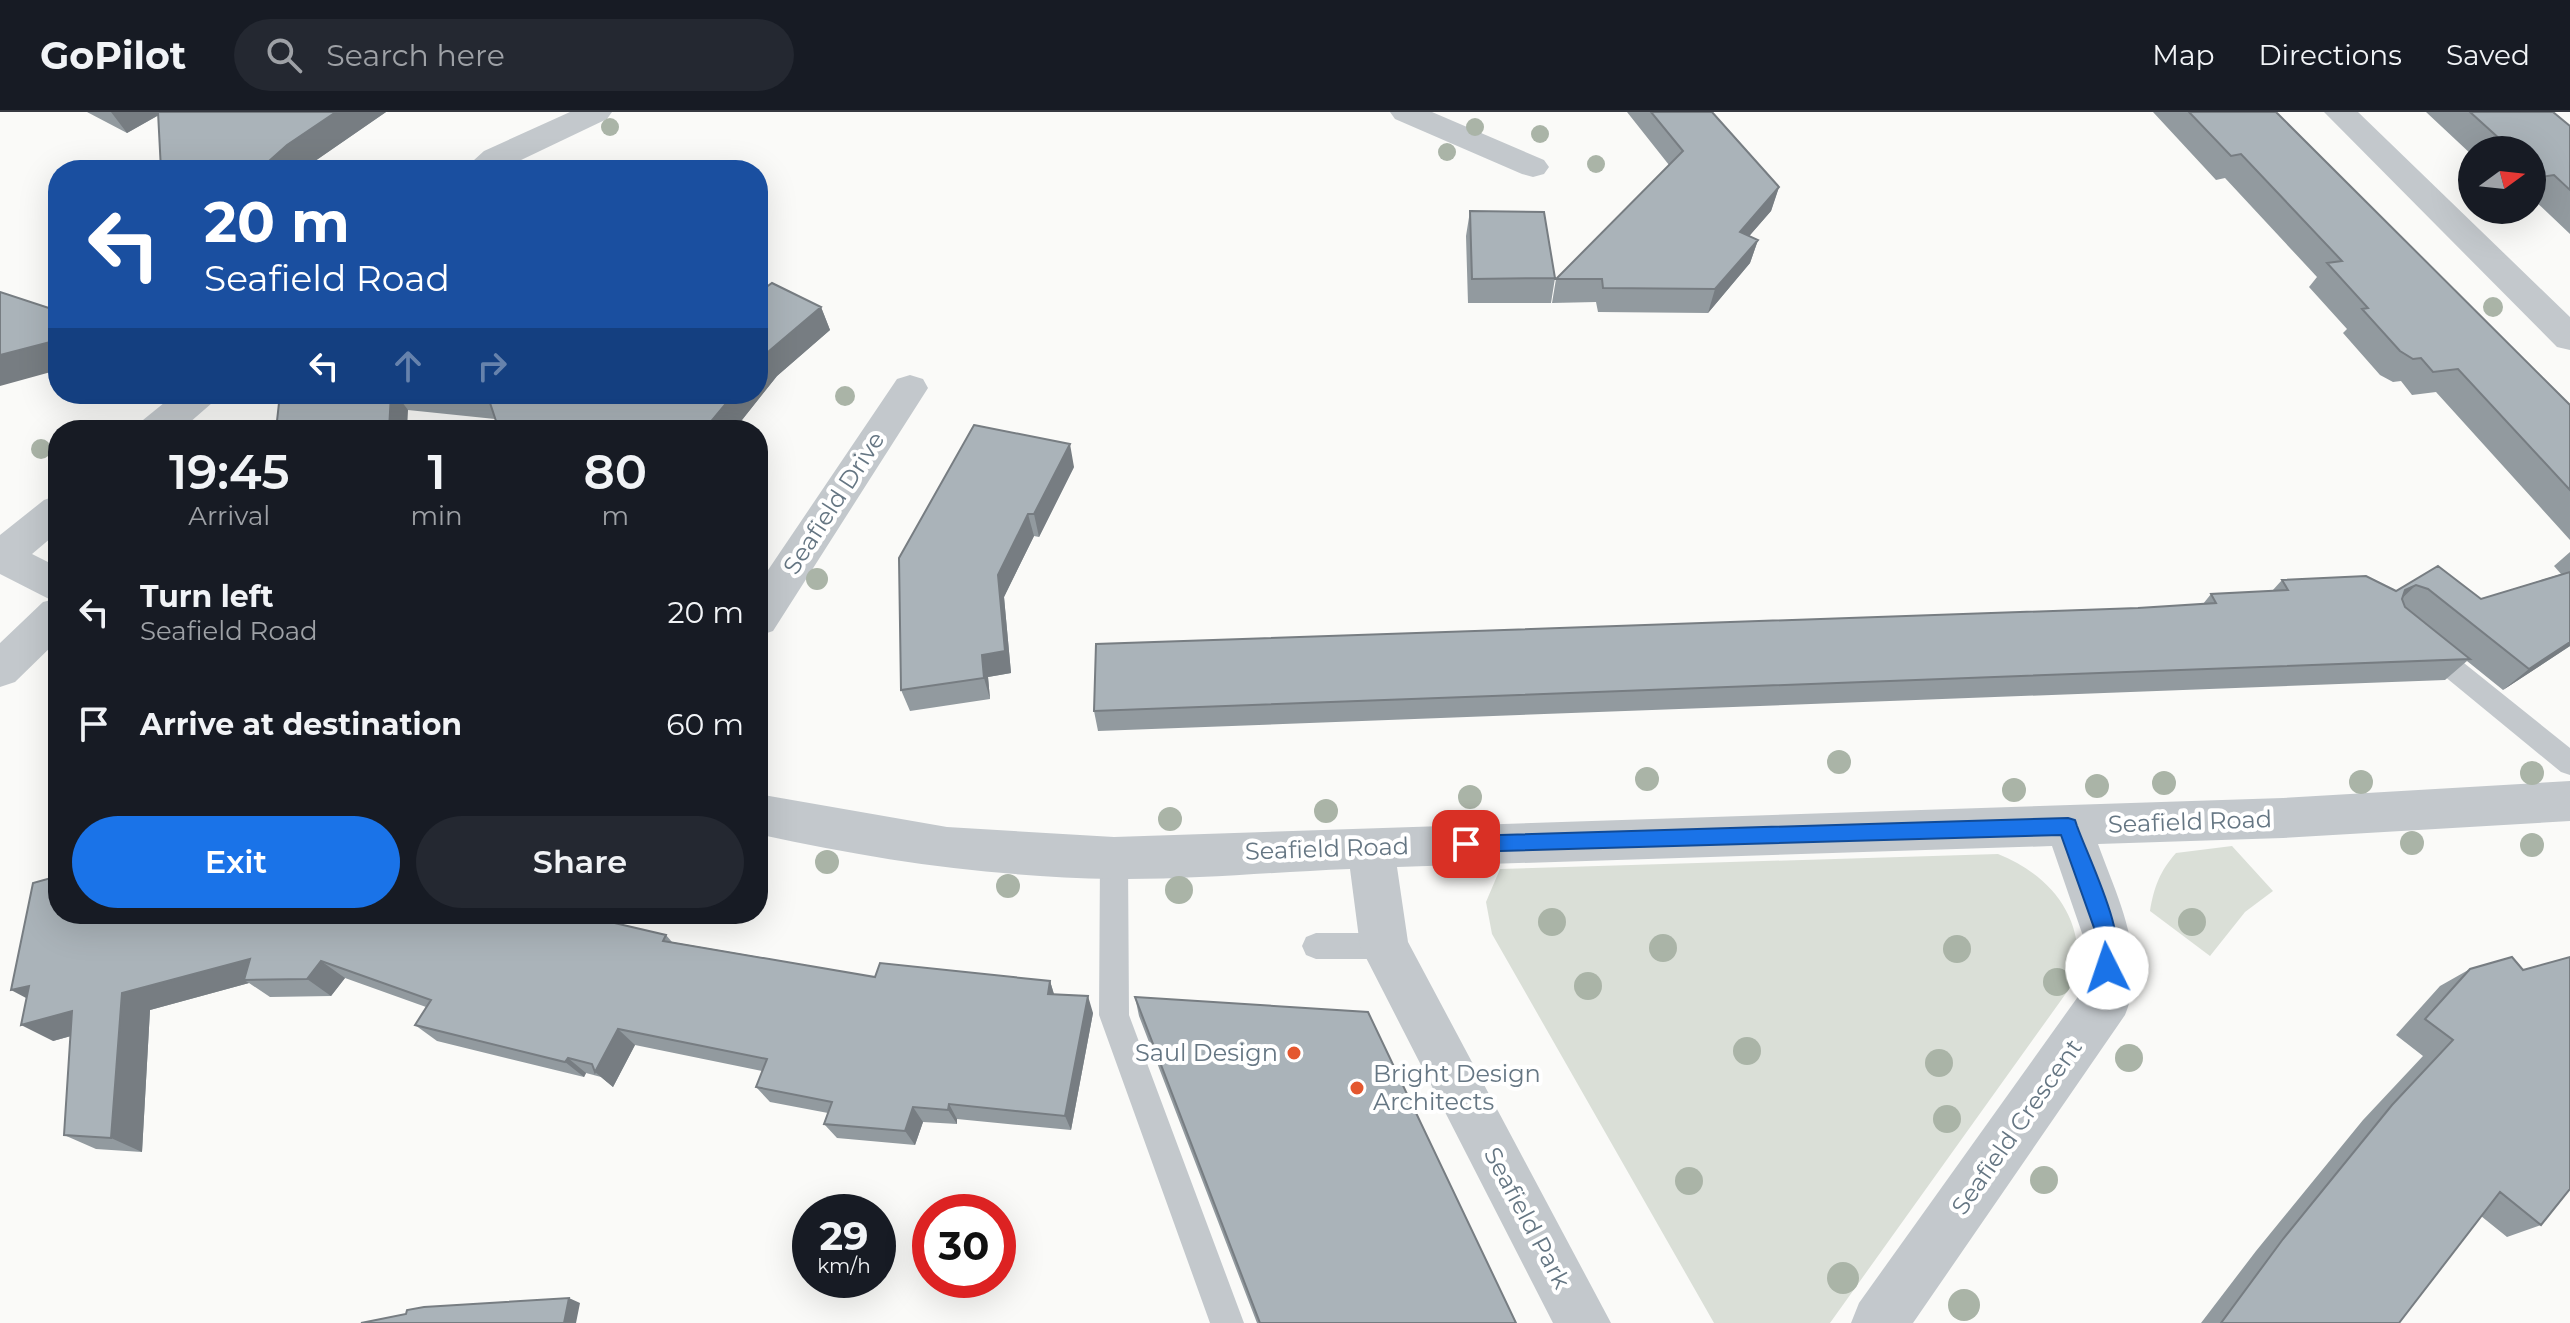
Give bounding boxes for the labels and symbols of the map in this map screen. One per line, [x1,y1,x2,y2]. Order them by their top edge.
north arrow [2458,136,2546,224]
street label: Seafield Drive [777,426,890,579]
street label: Seafield Road [2108,804,2272,839]
pin [1432,810,1500,878]
street label: Seafield Road [1245,831,1409,866]
position arrow [2065,926,2149,1010]
street label: Seafield Crescent [1945,1033,2088,1220]
place label: Saul Design [1135,1038,1278,1067]
marker: Saul Design [1285,1044,1303,1062]
place label: Bright Design Architects [1373,1059,1541,1116]
marker: Bright Design Architects [1348,1079,1366,1097]
street label: Seafield Park [1478,1142,1577,1294]
speed limit sign: 30 [912,1194,1016,1298]

